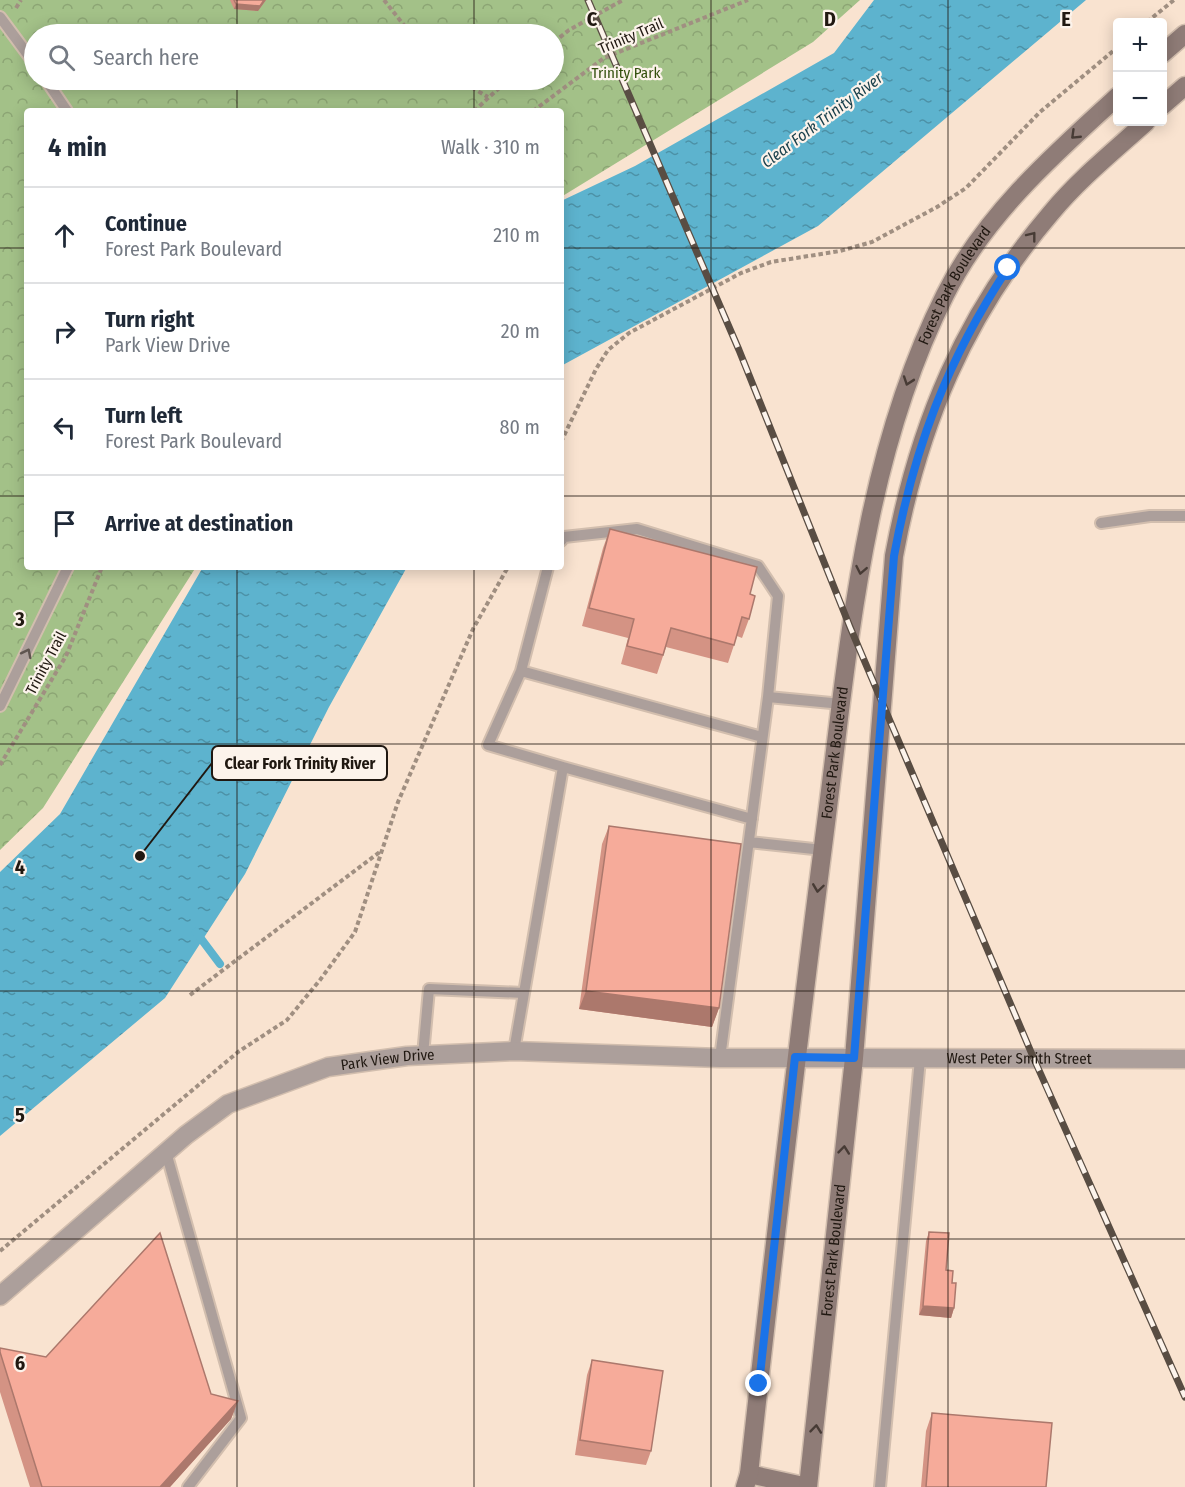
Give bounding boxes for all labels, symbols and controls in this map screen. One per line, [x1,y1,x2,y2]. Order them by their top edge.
text: C [587,7,598,31]
text: D [824,7,836,31]
text: E [1061,7,1071,31]
street label: Trinity Trail [596,14,666,58]
map controls [1113,18,1167,126]
button: + [1113,18,1167,72]
search box [24,24,564,90]
icon: search [45,41,78,74]
text: Search here [93,44,199,71]
park label: Trinity Park [592,64,660,82]
water label: Clear Fork Trinity River [758,68,887,172]
button: − [1113,72,1167,126]
one-way arrow [1071,128,1082,139]
text: 4 min [48,132,107,163]
text: Walk · 310 m [441,135,540,159]
text: Continue [105,210,187,237]
icon: ahead [48,219,81,252]
text: 210 m [493,223,540,247]
street label: Forest Park Boulevard [914,223,995,347]
one-way arrow [1025,232,1036,243]
text: Forest Park Boulevard [105,237,282,261]
route start [994,254,1020,280]
text: Turn right [105,306,194,333]
icon: right [48,315,81,348]
text: 20 m [501,319,540,343]
text: Park View Drive [105,333,230,357]
one-way arrow [903,375,915,386]
text: Turn left [105,402,183,429]
icon: left [48,411,81,444]
text: 80 m [500,415,540,439]
text: Forest Park Boulevard [105,429,282,453]
icon: arrive [48,507,81,540]
text: Arrive at destination [105,510,293,537]
one-way arrow [855,564,868,574]
text: 3 [14,607,25,631]
street label: Trinity Trail [22,628,70,698]
one-way arrow [20,649,31,660]
street label: Forest Park Boulevard [818,685,852,820]
callout: Clear Fork Trinity River [212,746,387,780]
text: Clear Fork Trinity River [225,754,376,773]
text: 4 [15,855,25,879]
one-way arrow [812,883,824,892]
street label: Park View Drive [340,1046,435,1074]
street label: West Peter Smith Street [946,1049,1092,1068]
text: 5 [15,1103,25,1127]
one-way arrow [837,1146,850,1155]
street label: Forest Park Boulevard [817,1183,849,1318]
text: 6 [15,1351,25,1375]
route end [745,1370,771,1396]
one-way arrow [809,1424,822,1434]

